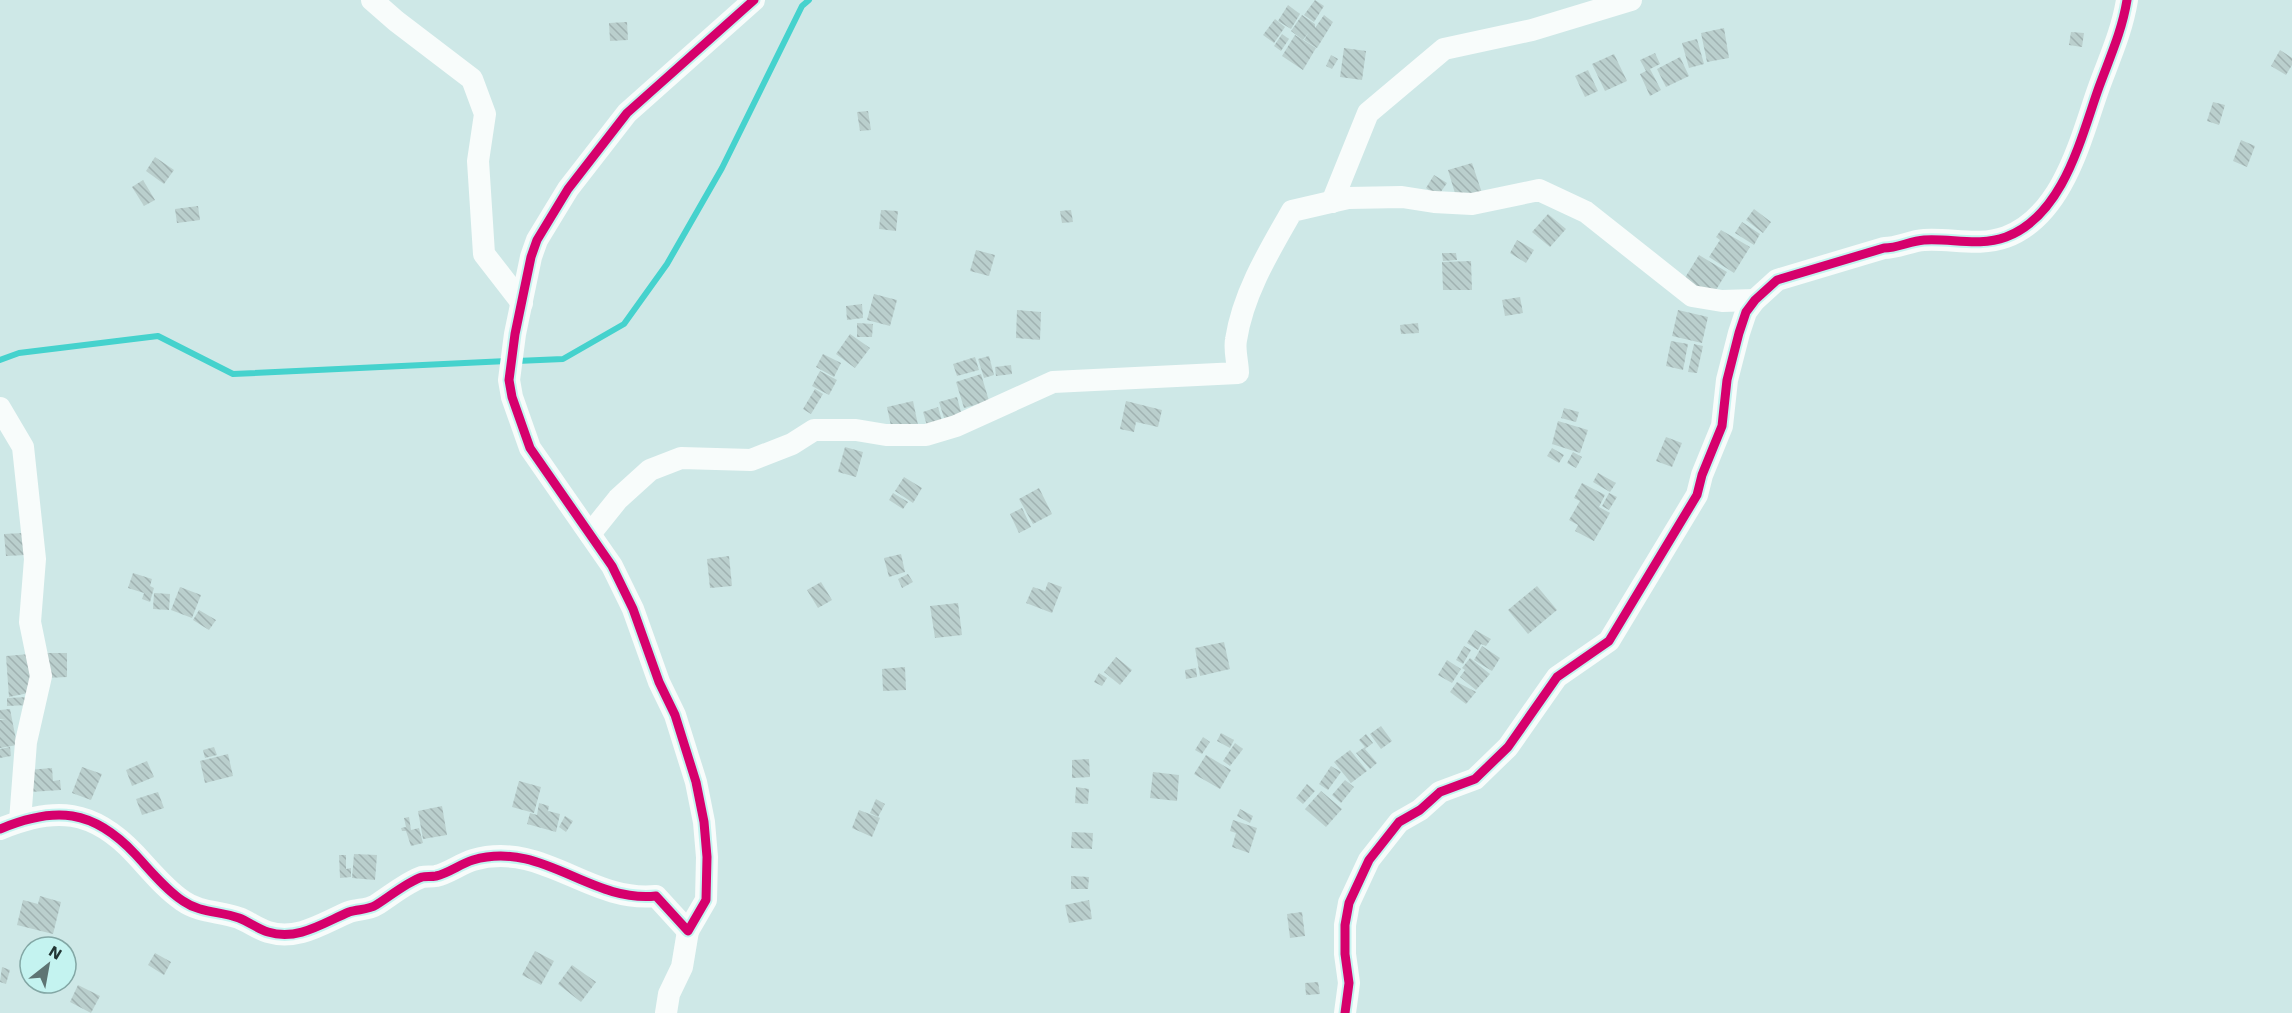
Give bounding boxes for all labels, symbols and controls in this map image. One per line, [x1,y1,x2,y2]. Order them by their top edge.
north arrow [18,935,78,995]
text: N [45,941,65,964]

